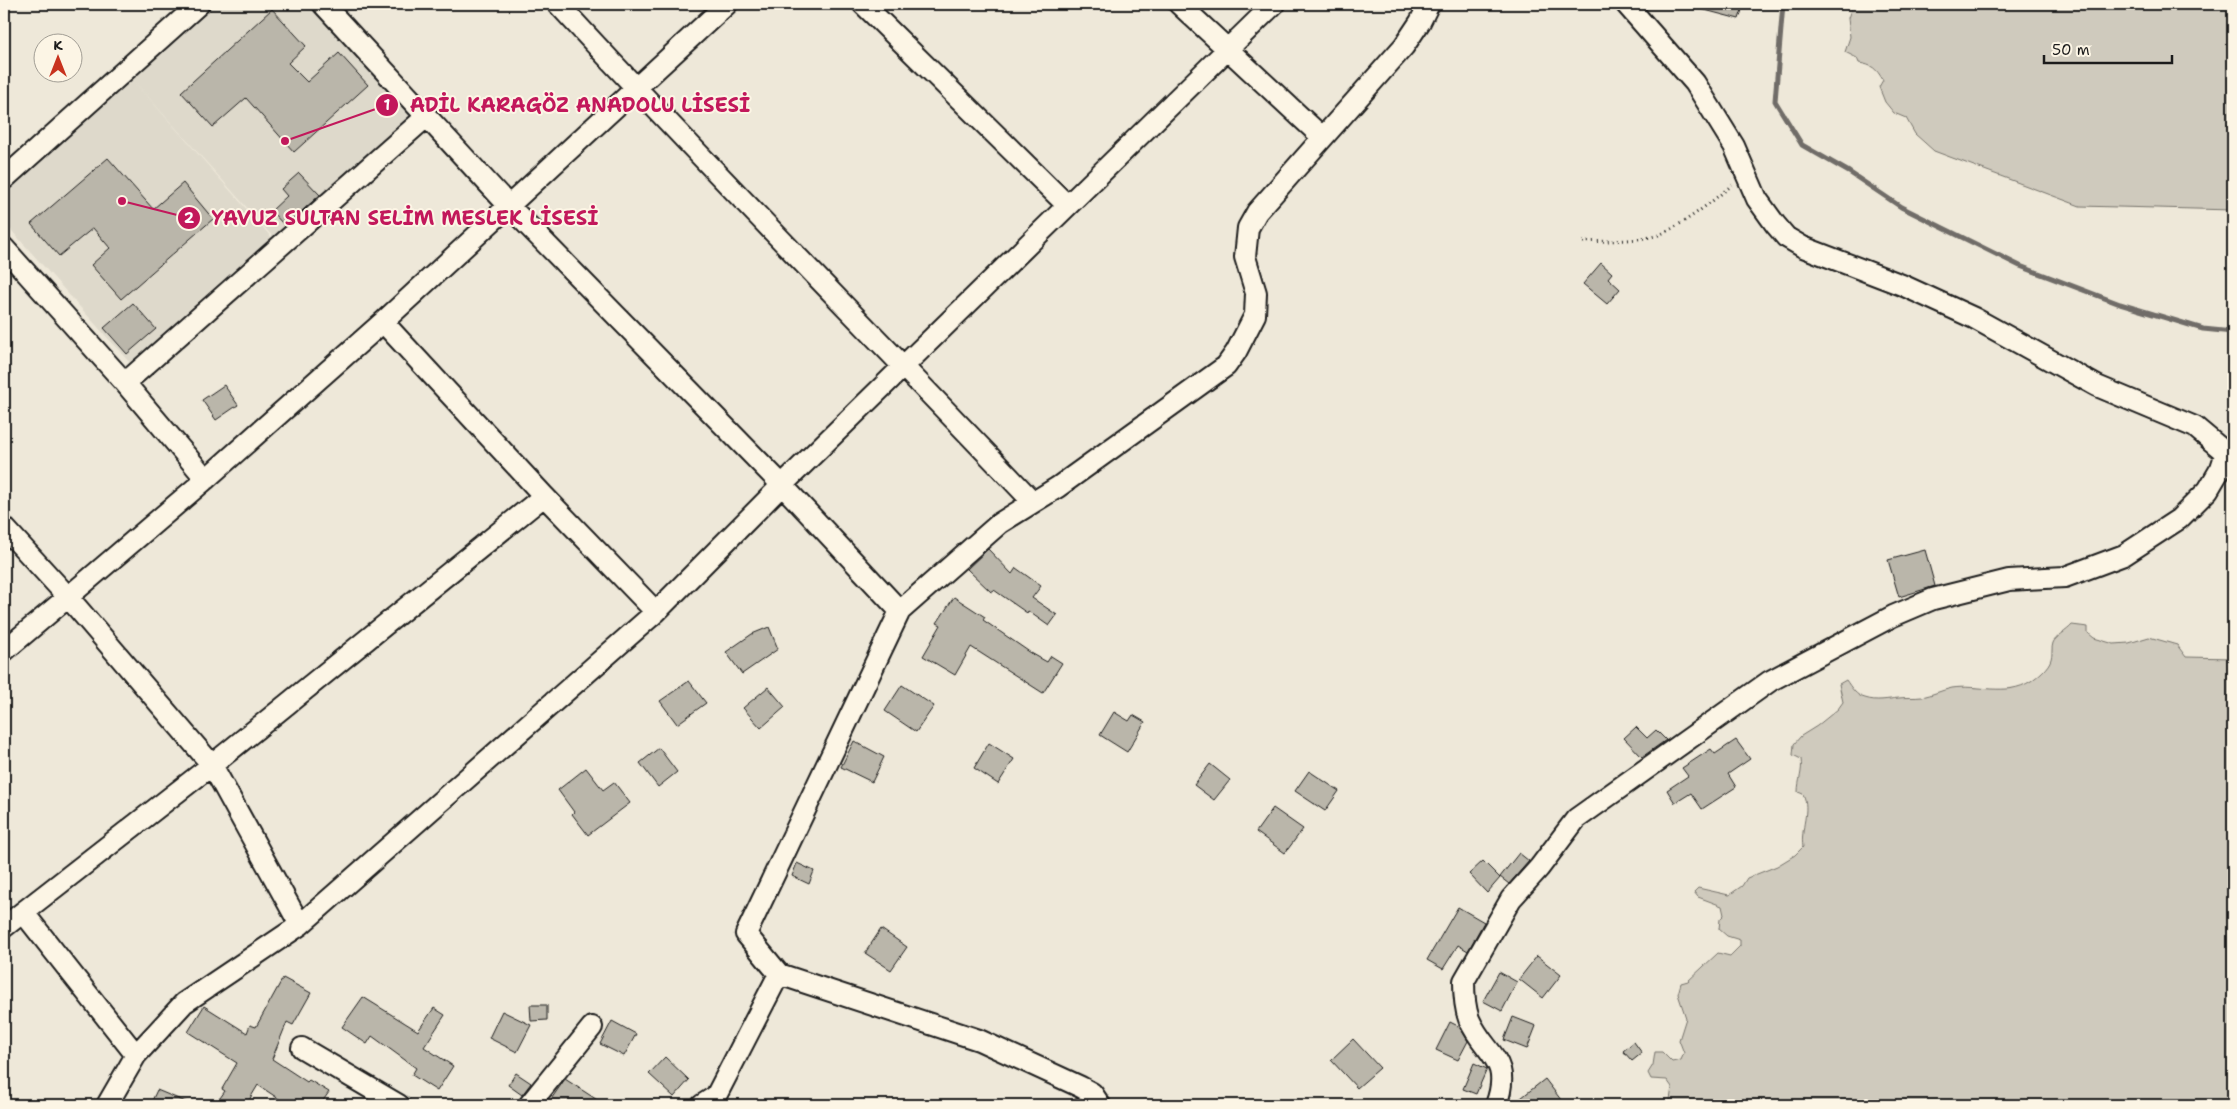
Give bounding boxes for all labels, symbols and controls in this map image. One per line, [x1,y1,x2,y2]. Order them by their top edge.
north arrow [32,32,82,82]
scale bar [2044,32,2172,64]
text: K [53,36,63,54]
text: 50 m [2052,40,2090,60]
callout: ADİL KARAGÖZ ANADOLU LİSESİ [375,88,760,123]
text: ADİL KARAGÖZ ANADOLU LİSESİ [410,92,750,118]
text: 1 [384,95,391,115]
callout: YAVUZ SULTAN SELİM MESLEK LİSESİ [177,200,609,235]
text: YAVUZ SULTAN SELİM MESLEK LİSESİ [211,205,599,231]
text: 2 [184,208,195,228]

